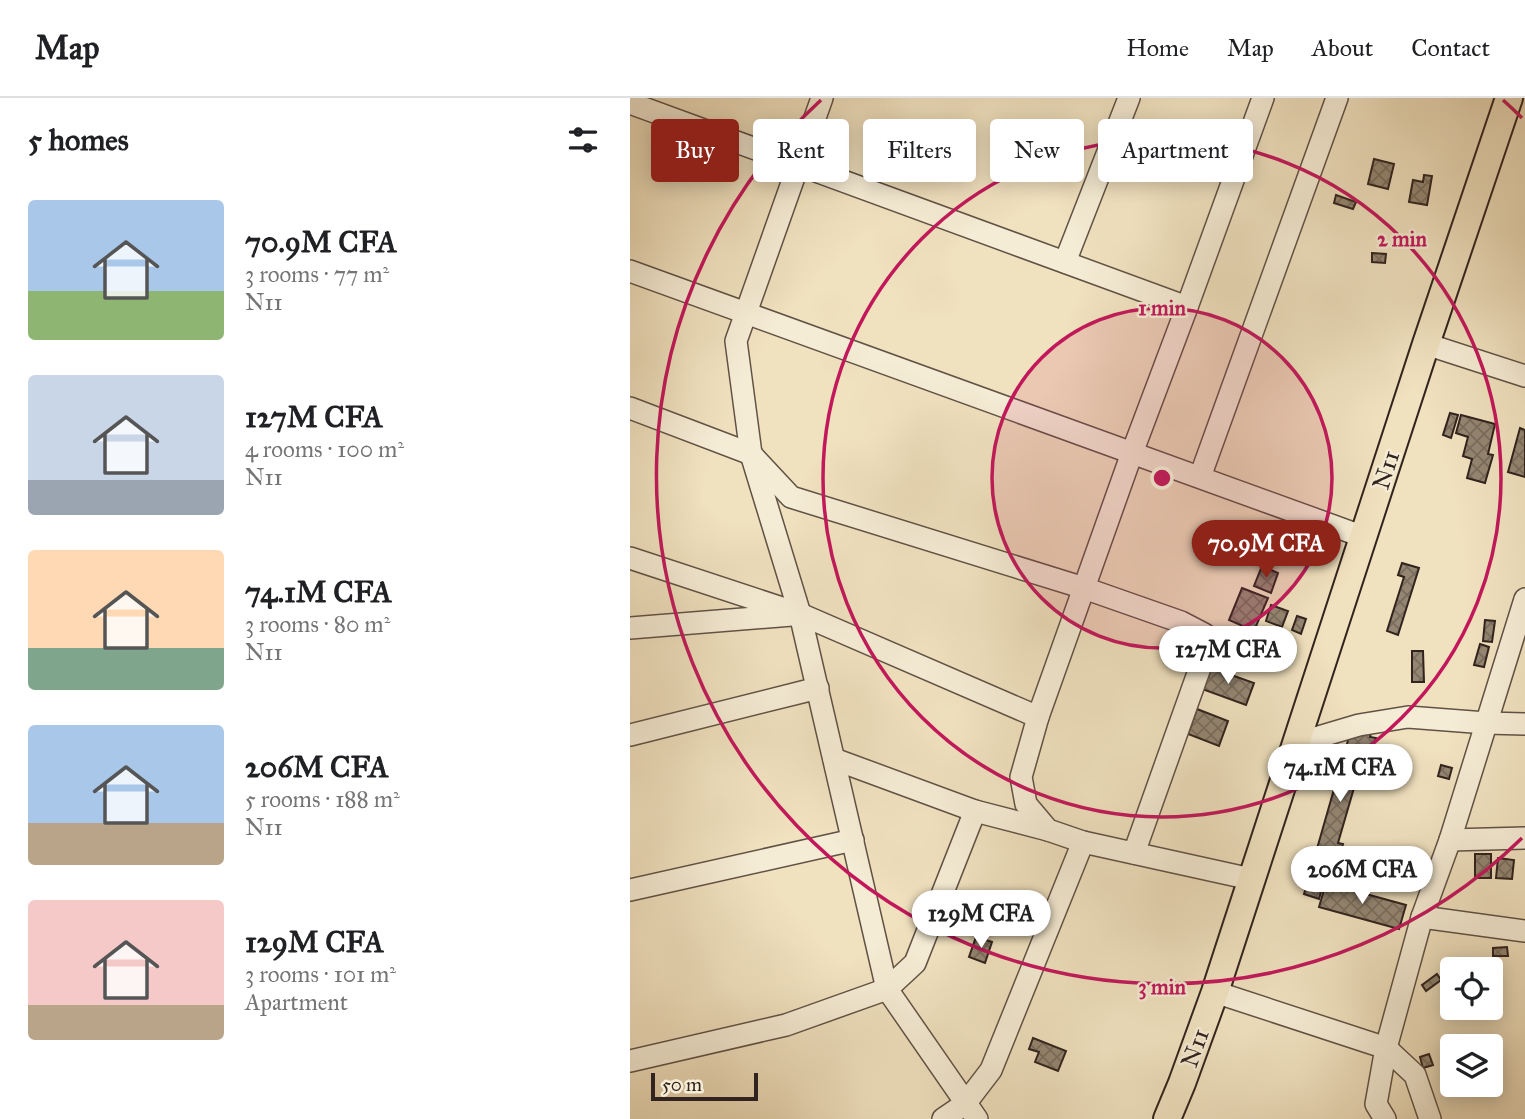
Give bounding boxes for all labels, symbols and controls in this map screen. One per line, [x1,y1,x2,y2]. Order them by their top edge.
text: Map [35,28,99,68]
text: Home [1126,33,1189,63]
text: Map [1227,33,1274,63]
text: About [1312,33,1373,63]
text: Contact [1411,33,1490,63]
chip: Buy [651,119,739,182]
chip: Rent [753,119,849,182]
chip: Filters [863,119,976,182]
chip: New [990,119,1084,182]
chip: Apartment [1098,119,1253,182]
icon: filters [564,121,602,159]
text: 5 homes [28,122,129,158]
text: 70.9M CFA [245,224,397,260]
text: 2 min [1377,226,1427,252]
icon: home [84,228,168,312]
text: 3 rooms · 77 m² [245,260,389,288]
text: N11 [245,288,283,316]
text: 1 min [1138,295,1186,321]
text: 127M CFA [245,399,383,435]
icon: home [84,403,168,487]
text: 4 rooms · 100 m² [245,435,404,463]
street label: N11 [1366,447,1406,493]
text: N11 [245,463,283,491]
centre of rings [1150,466,1174,490]
pin: 70.9M CFA [1186,520,1346,580]
text: 70.9M CFA [1208,529,1324,557]
text: 74.1M CFA [245,574,392,610]
icon: home [84,578,168,662]
text: 3 rooms · 80 m² [245,610,390,638]
pin: 127M CFA [1156,626,1300,686]
text: 127M CFA [1175,635,1281,663]
text: N11 [245,638,283,666]
pin: 74.1M CFA [1260,744,1420,804]
text: 206M CFA [245,749,389,785]
icon: home [84,753,168,837]
text: 74.1M CFA [1284,753,1396,781]
text: 5 rooms · 188 m² [245,785,400,813]
text: N11 [245,813,283,841]
pin: 206M CFA [1290,846,1434,906]
text: 206M CFA [1307,855,1417,883]
pin: 129M CFA [909,890,1053,950]
text: 129M CFA [928,899,1034,927]
text: 129M CFA [245,924,384,960]
icon: home [84,928,168,1012]
map controls [1440,957,1503,1097]
button: locate [1440,957,1503,1020]
text: 3 rooms · 101 m² [245,960,396,988]
text: 3 min [1138,974,1186,1000]
text: Apartment [245,988,348,1016]
street label: N11 [1174,1024,1216,1072]
button: layers [1440,1034,1503,1097]
scale bar [651,1070,758,1102]
text: 50 m [662,1073,702,1096]

